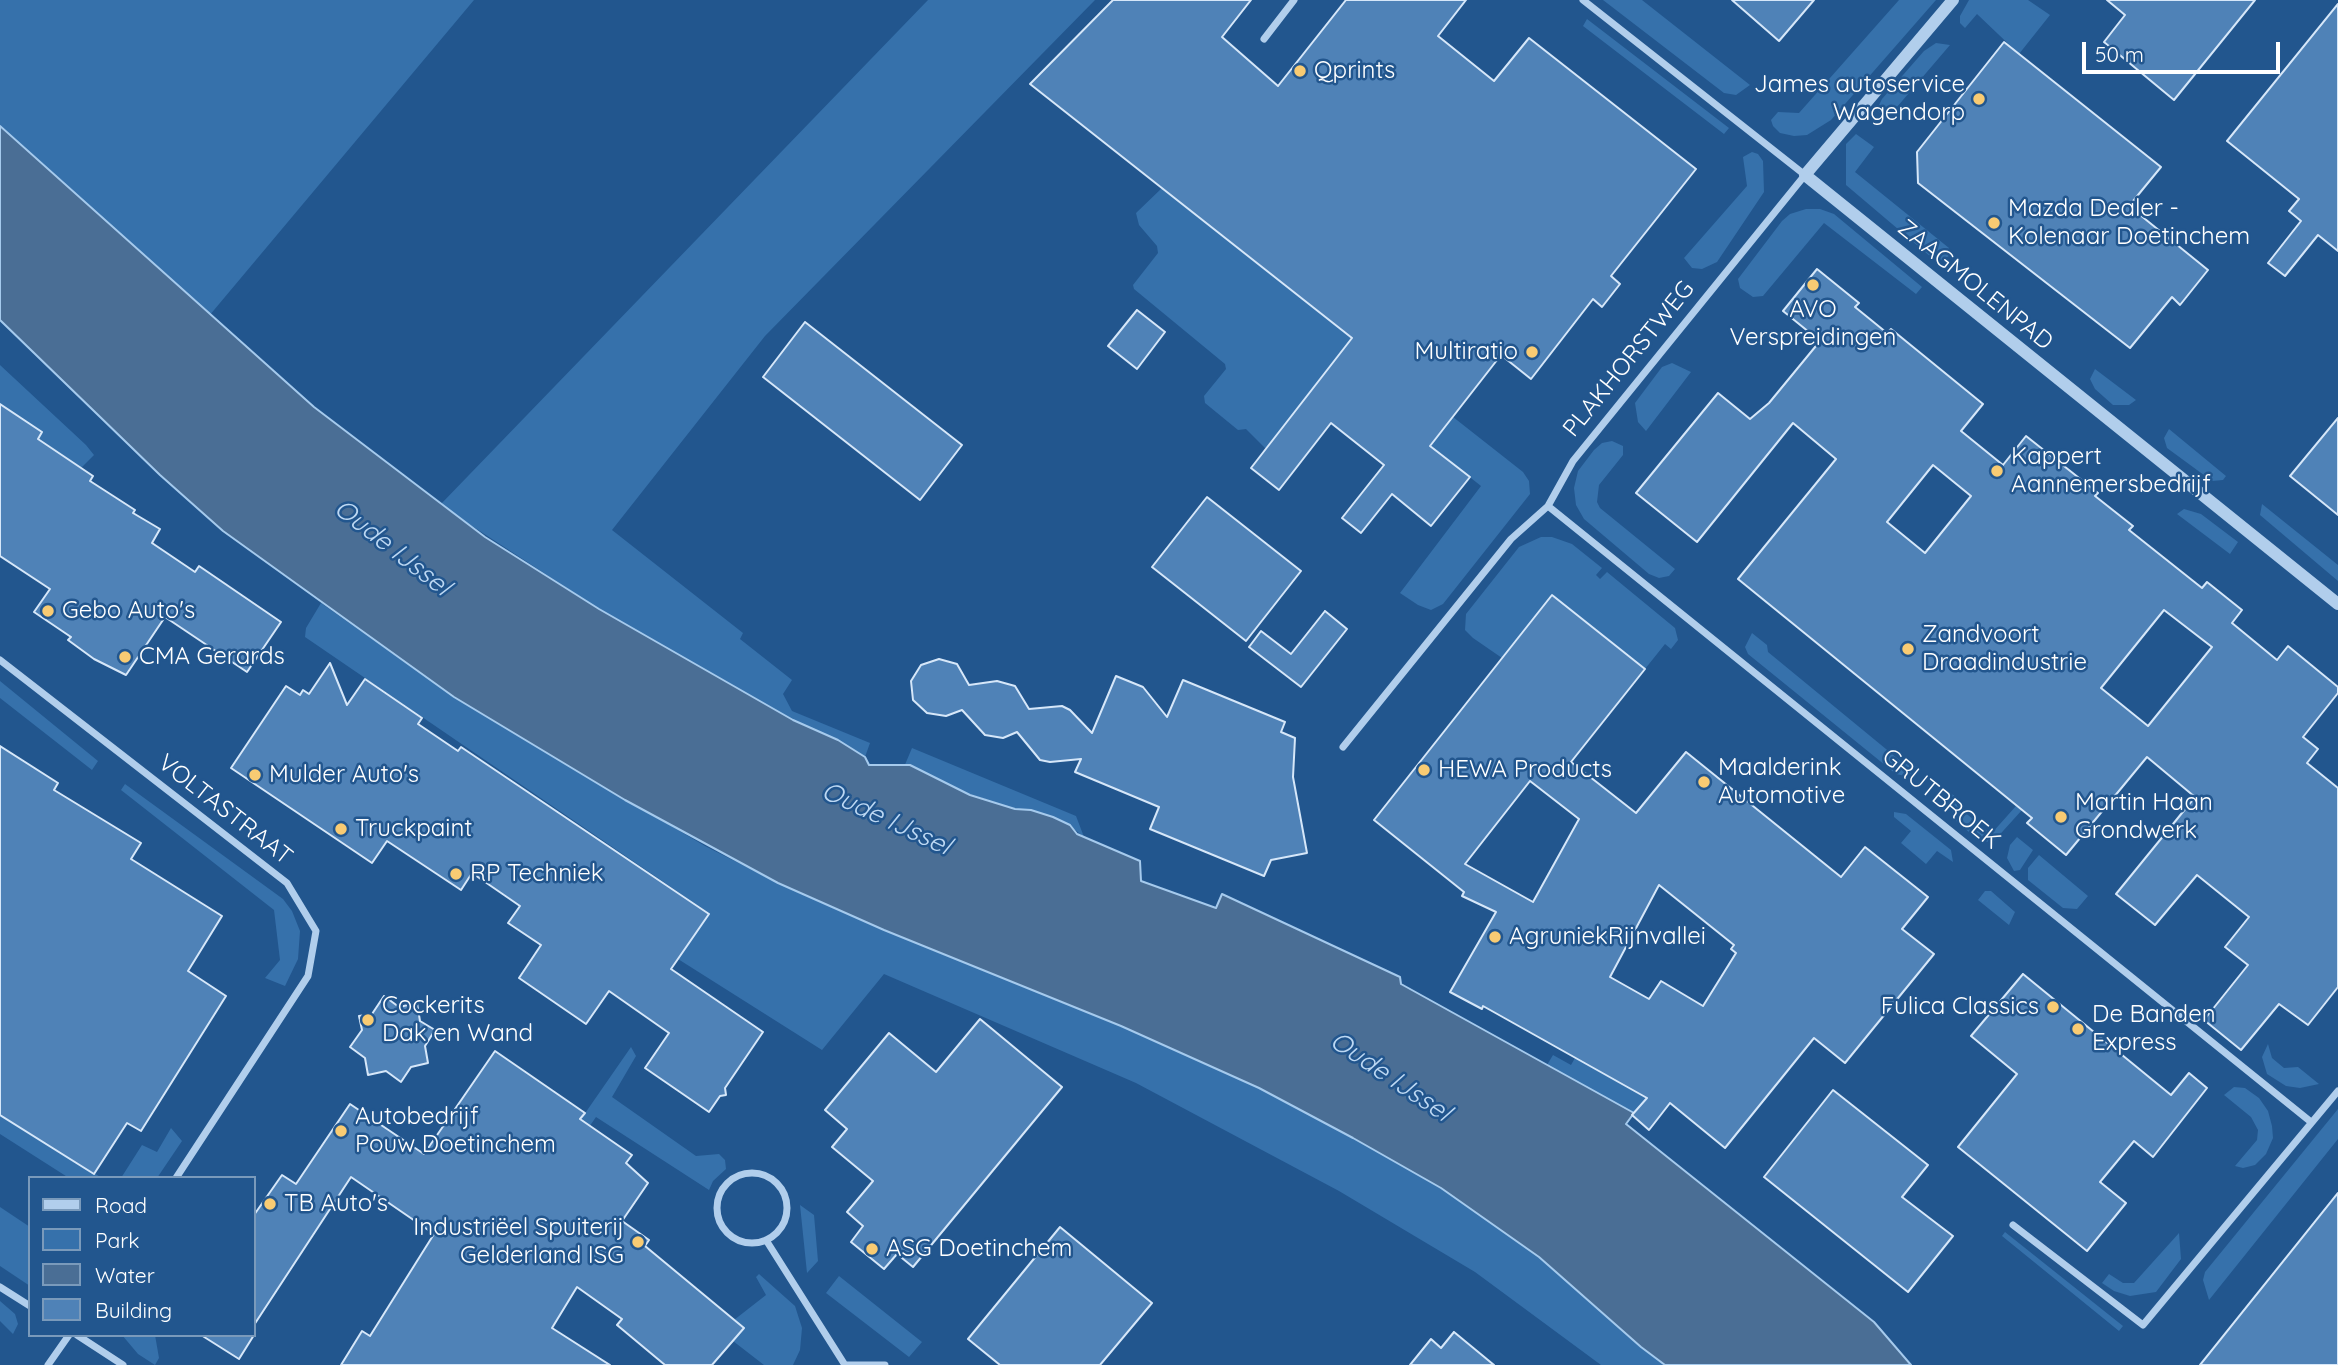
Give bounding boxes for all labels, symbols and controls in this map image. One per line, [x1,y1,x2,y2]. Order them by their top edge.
scale bar [2086,28,2284,72]
text: 50 m [2095,41,2144,67]
place label: Qprints [1314,57,1395,85]
marker: Qprints [1292,63,1308,79]
place label: James autoservice Wagendorp [1754,71,1965,127]
marker: James autoservice Wagendorp [1971,91,1987,107]
place label: Mazda Dealer - Kolenaar Doetinchem [2008,195,2250,251]
street label: ZAAGMOLENPAD [1892,214,2058,356]
marker: Mazda Dealer - Kolenaar Doetinchem [1986,215,2002,231]
street label: PLAKHORSTWEG [1557,275,1701,443]
marker: AVO Verspreidingen [1805,277,1821,293]
place label: AVO Verspreidingen [1730,296,1896,352]
place label: Multiratio [1415,338,1518,366]
marker: Multiratio [1524,344,1540,360]
place label: Kappert Aannemersbedrijf [2011,443,2211,499]
marker: Kappert Aannemersbedrijf [1989,463,2005,479]
water label: Oude IJssel [328,493,456,603]
place label: Gebo Auto's [62,597,195,625]
marker: Gebo Auto's [40,603,56,619]
place label: Zandvoort Draadindustrie [1922,621,2087,677]
marker: Zandvoort Draadindustrie [1900,641,1916,657]
place label: CMA Gerards [139,643,285,671]
marker: CMA Gerards [117,649,133,665]
street label: GRUTBROEK [1876,743,2006,855]
street label: VOLTASTRAAT [152,749,298,871]
place label: Maalderink Automotive [1718,754,1845,810]
place label: HEWA Products [1438,756,1612,784]
place label: Mulder Auto's [269,761,419,789]
marker: HEWA Products [1416,762,1432,778]
marker: Mulder Auto's [247,767,263,783]
marker: Maalderink Automotive [1696,774,1712,790]
water label: Oude IJssel [817,776,955,862]
place label: Martin Haan Grondwerk [2075,789,2213,845]
marker: Martin Haan Grondwerk [2053,809,2069,825]
place label: Truckpaint [355,815,472,843]
marker: Truckpaint [333,821,349,837]
place label: RP Techniek [470,860,604,888]
marker: RP Techniek [448,866,464,882]
place label: AgruniekRijnvallei [1509,923,1706,951]
marker: AgruniekRijnvallei [1487,929,1503,945]
place label: Cockerits Dak en Wand [382,992,533,1048]
place label: Fulica Classics [1881,993,2039,1021]
marker: Fulica Classics [2045,999,2061,1015]
place label: De Banden Express [2092,1001,2216,1057]
marker: Cockerits Dak en Wand [360,1012,376,1028]
marker: De Banden Express [2070,1021,2086,1037]
water label: Oude IJssel [1324,1025,1456,1129]
place label: Autobedrijf Pouw Doetinchem [355,1103,556,1159]
marker: Autobedrijf Pouw Doetinchem [333,1123,349,1139]
legend [28,1176,256,1337]
place label: TB Auto's [284,1190,388,1218]
text: Road [95,1192,147,1218]
marker: TB Auto's [262,1196,278,1212]
place label: Industriëel Spuiterij Gelderland ISG [413,1214,624,1270]
text: Park [95,1227,139,1253]
marker: Industriëel Spuiterij Gelderland ISG [630,1234,646,1250]
place label: ASG Doetinchem [886,1235,1072,1263]
marker: ASG Doetinchem [864,1241,880,1257]
text: Water [95,1262,155,1288]
text: Building [95,1297,172,1323]

